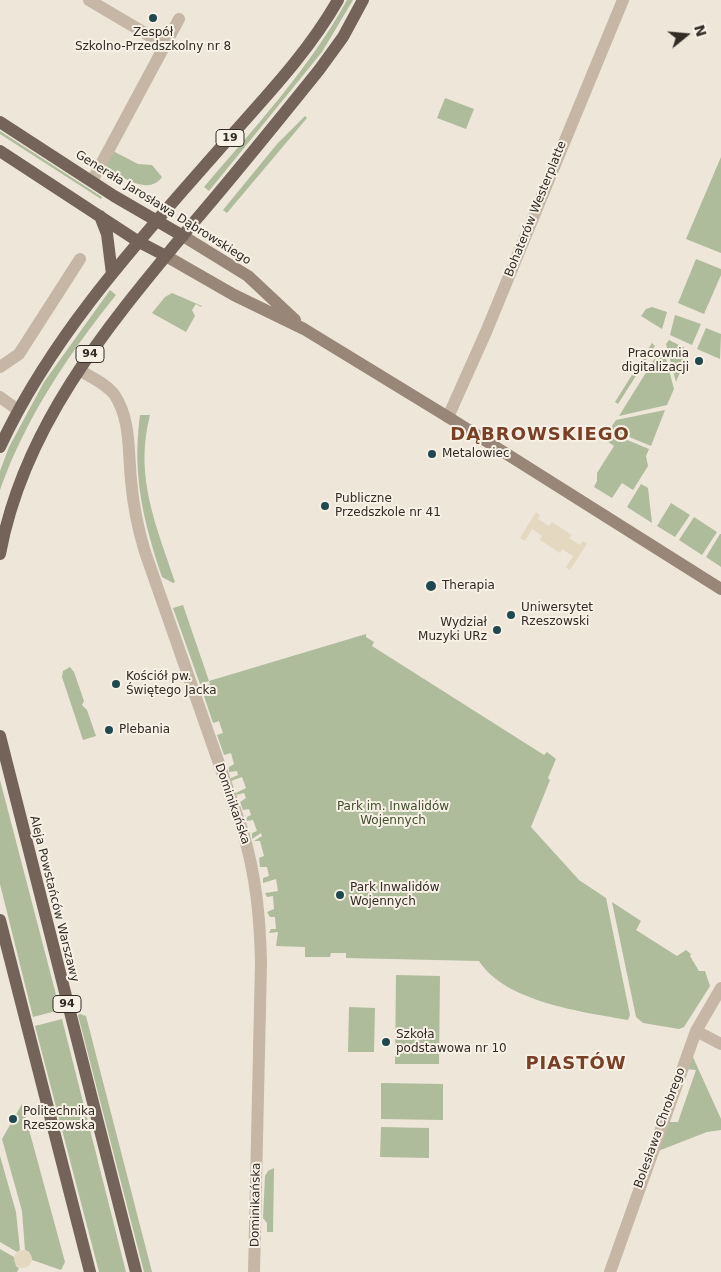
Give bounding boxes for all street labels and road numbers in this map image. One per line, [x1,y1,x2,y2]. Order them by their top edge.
road number: 19 [216,130,244,146]
street label: Bohaterów Westerplatte [502,139,570,279]
street label: Generała Jarosława Dąbrowskiego [73,148,253,268]
road number: 94 [76,346,104,362]
street label: Dominikańska [211,762,253,846]
street label: Aleja Powstańców Warszawy [26,814,82,984]
road number: 94 [53,996,81,1012]
street label: Bolesława Chrobrego [632,1066,688,1190]
street label: Dominikańska [248,1163,264,1247]

